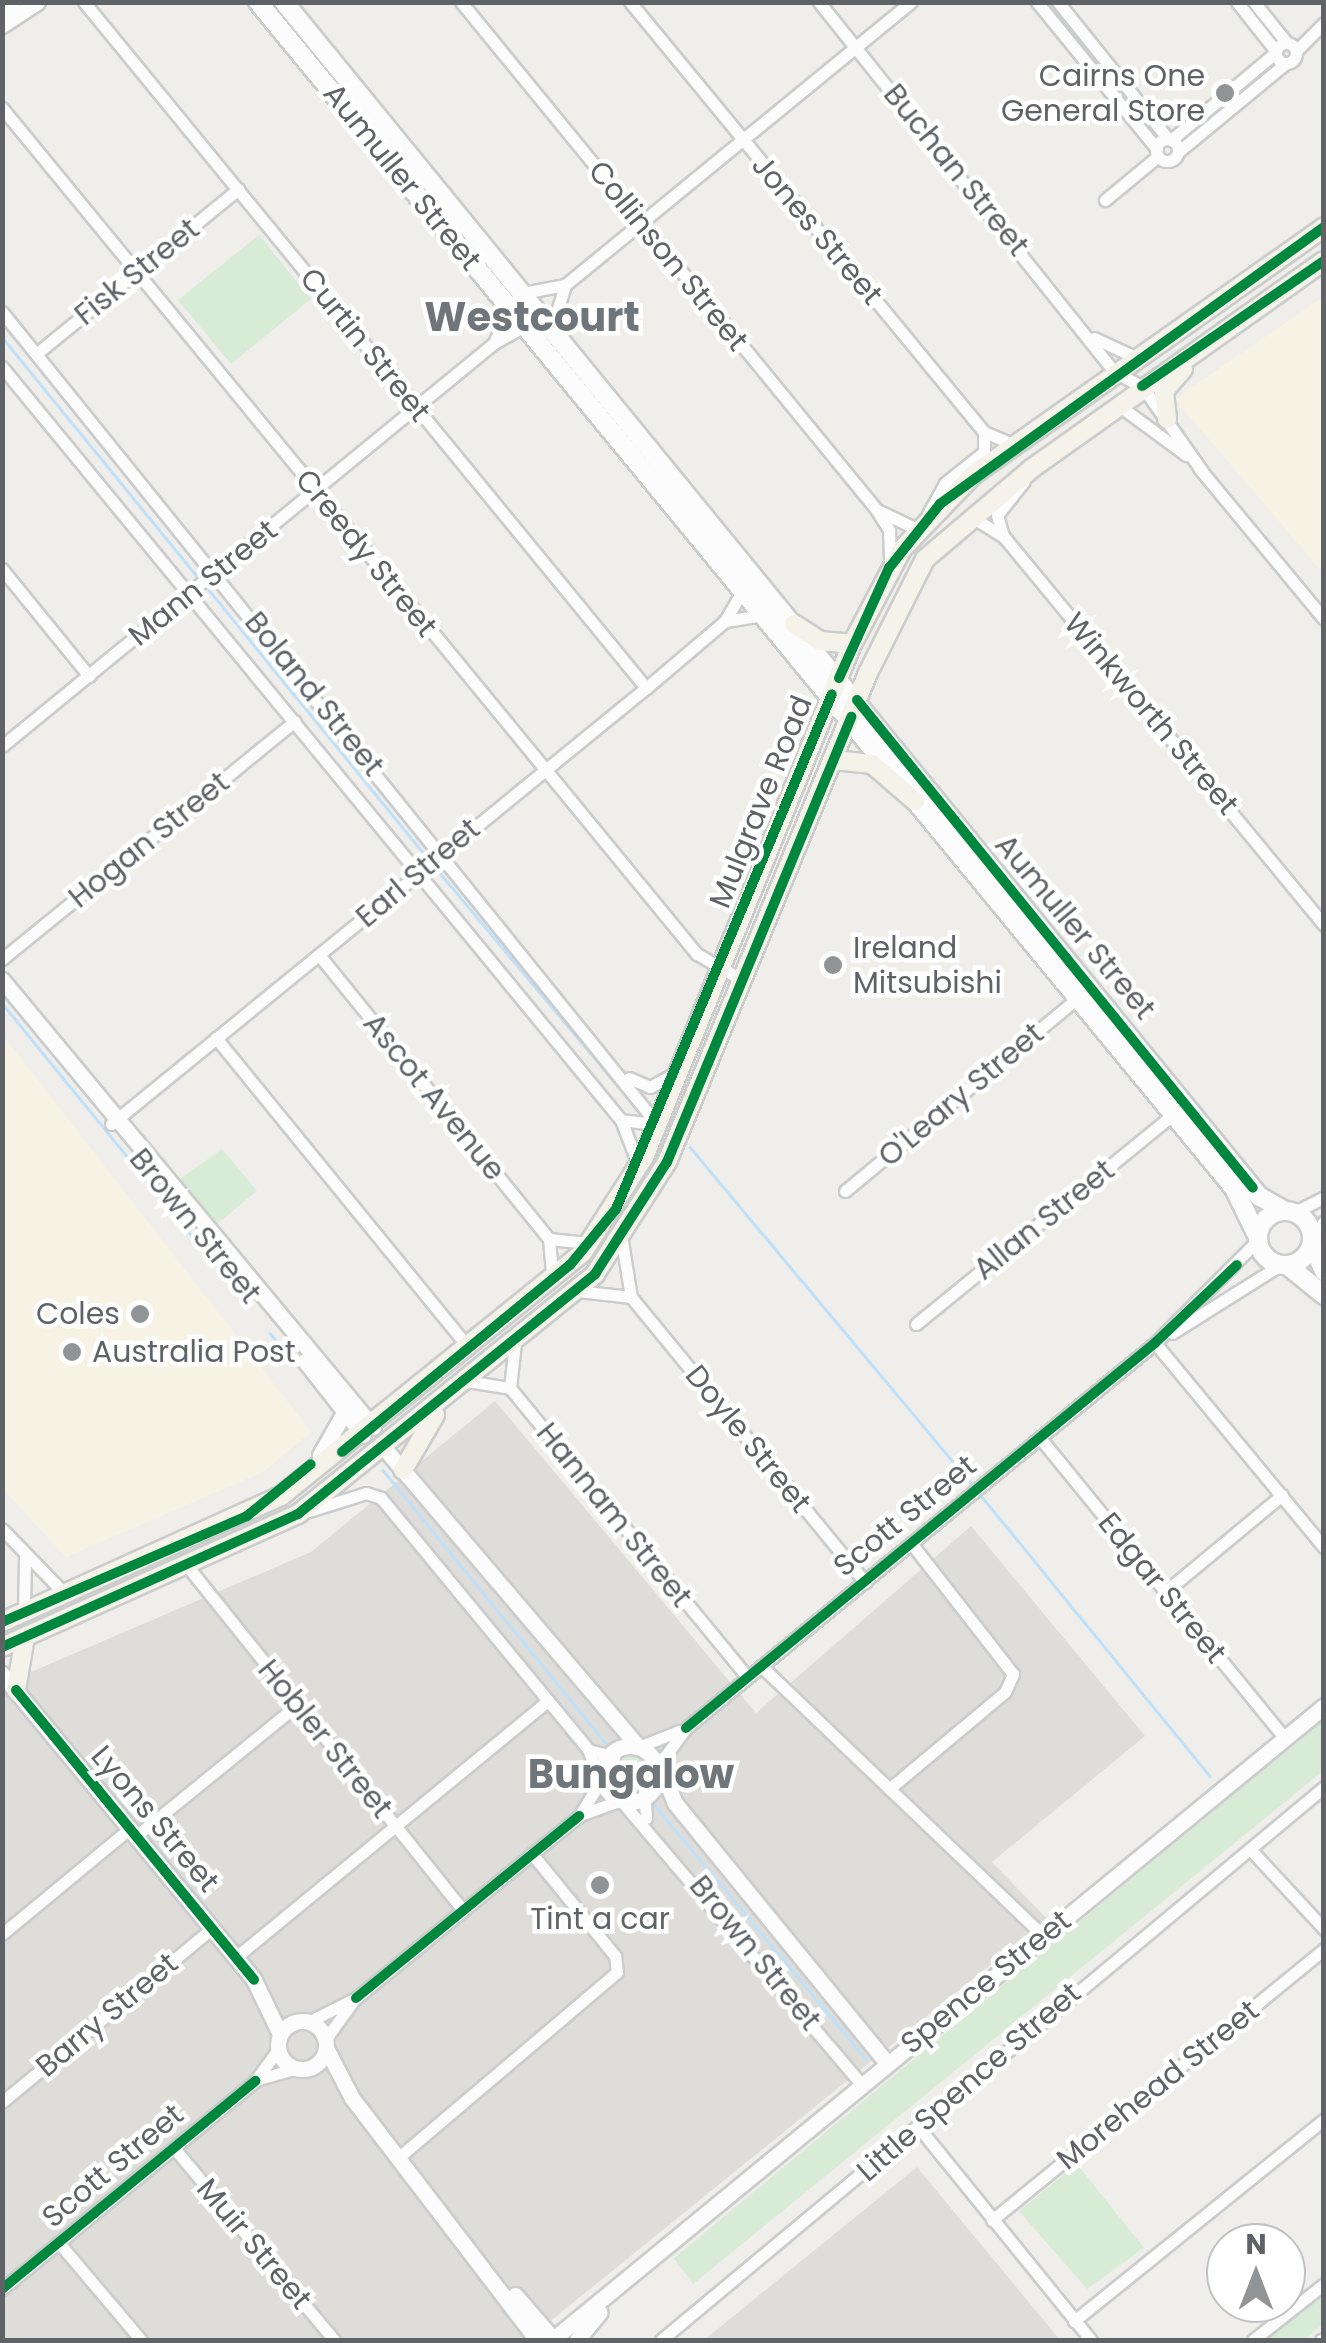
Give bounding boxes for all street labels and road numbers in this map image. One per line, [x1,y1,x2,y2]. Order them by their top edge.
street label: Aumuller Street [316,76,488,278]
street label: Buchan Street [876,77,1036,263]
street label: Jones Street [744,148,890,312]
street label: Collinson Street [581,154,755,358]
street label: Fisk Street [68,211,206,333]
street label: Curtin Street [292,261,438,429]
street label: Creedy Street [288,462,444,644]
street label: Mann Street [122,512,284,654]
street label: Boland Street [237,605,391,783]
street label: Winkworth Street [1056,606,1246,822]
street label: Mulgrave Road [702,691,820,913]
street label: Hogan Street [62,764,236,916]
street label: Earl Street [349,811,487,935]
street label: Aumuller Street [987,827,1163,1027]
street label: Ascot Avenue [356,1006,512,1188]
street label: O'Leary Street [871,1016,1051,1174]
street label: Brown Street [122,1141,268,1311]
street label: Allan Street [966,1152,1122,1288]
street label: Doyle Street [678,1358,818,1520]
street label: Hannam Street [529,1416,699,1614]
street label: Scott Street [827,1448,983,1584]
street label: Edgar Street [1090,1505,1234,1671]
street label: Hobler Street [250,1653,400,1825]
street label: Lyons Street [83,1739,227,1899]
street label: Brown Street [682,1868,828,2038]
street label: Spence Street [894,1902,1078,2062]
street label: Barry Street [29,1945,185,2085]
street label: Little Spence Street [850,1975,1088,2189]
street label: Morehead Street [1050,1993,1266,2177]
street label: Scott Street [35,2097,191,2235]
street label: Muir Street [189,2171,319,2317]

